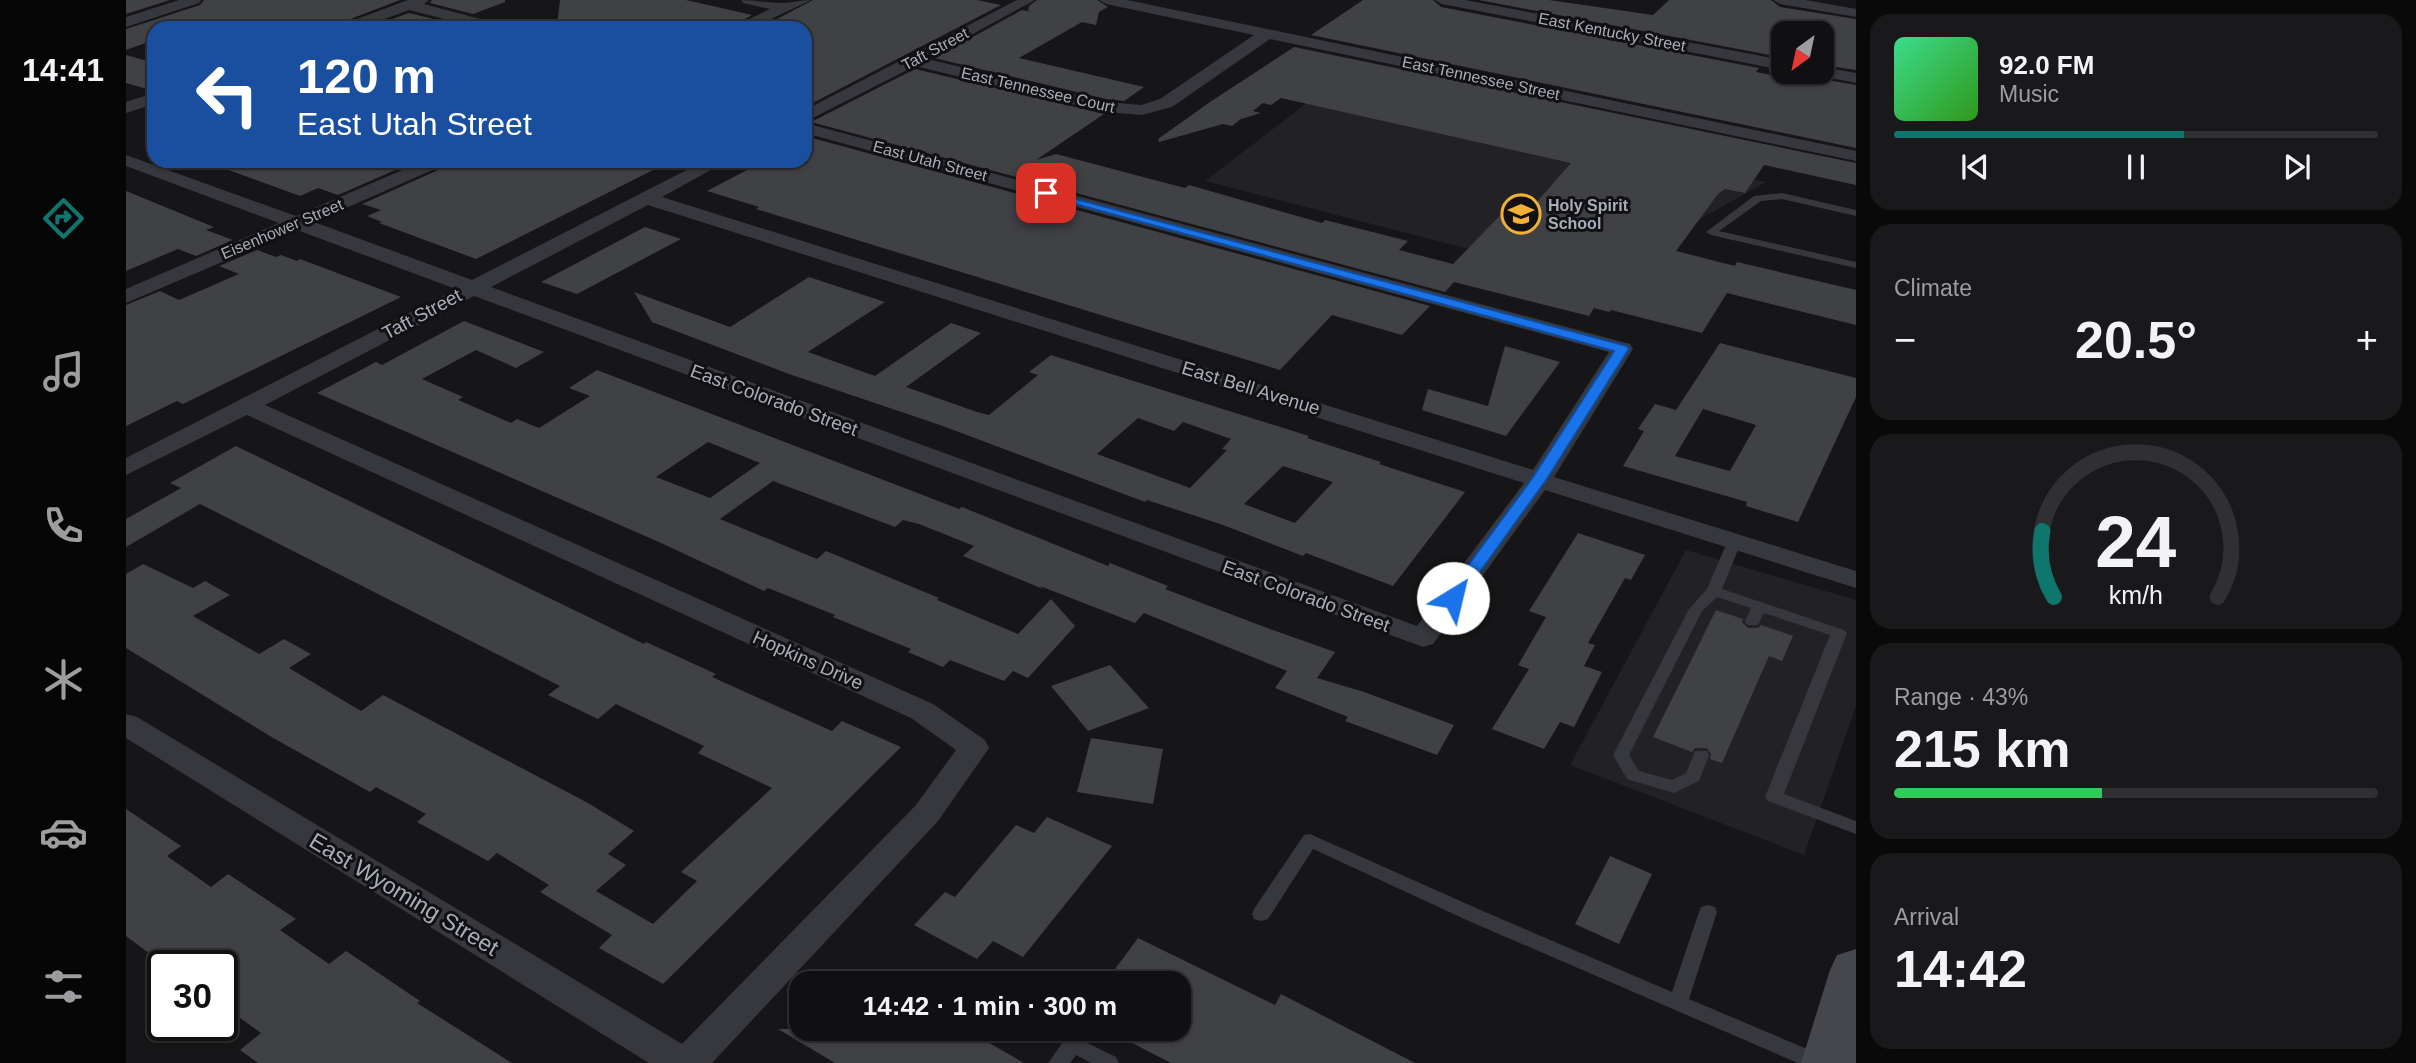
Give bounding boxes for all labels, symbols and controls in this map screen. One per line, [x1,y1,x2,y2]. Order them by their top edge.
street label: East Kentucky Street [1537,9,1687,55]
north arrow [1771,21,1834,84]
map controls [1771,21,1834,84]
street label: Taft Street [899,24,972,74]
icon: left [182,49,273,140]
text: 120 m [297,49,436,103]
text: 92.0 FM [1999,50,2094,80]
text: 14:41 [22,52,104,88]
street label: East Tennessee Street [1401,53,1562,103]
street label: East Tennessee Court [960,64,1117,116]
text: Music [1999,81,2059,107]
text: East Utah Street [297,106,532,142]
street label: East Utah Street [871,138,989,185]
icon: previous [1956,148,1994,186]
icon: pause [2117,148,2155,186]
icon: next [2278,148,2316,186]
pin [1016,163,1076,223]
icon: arrive [1027,174,1065,212]
school or university icon: Holy Spirit School [1500,193,1542,235]
icon: directions [39,194,88,243]
street label: Eisenhower Street [219,195,346,262]
place label: Holy Spirit School [1548,197,1629,232]
text: Climate [1894,275,1972,301]
street label: Taft Street [379,284,466,344]
text: 20.5° [2075,311,2197,369]
text: − [1894,319,1916,361]
text: + [2356,319,2378,361]
icon: music [39,347,88,396]
street label: East Bell Avenue [1179,357,1323,419]
street label: East Colorado Street [688,360,861,440]
icon: phone [39,501,88,550]
text: 24 [2096,502,2177,583]
street label: East Colorado Street [1220,556,1393,636]
position arrow [1416,561,1490,635]
text: km/h [2109,581,2163,609]
street label: Hopkins Drive [750,626,866,694]
icon: climate [39,655,88,704]
text: Range · 43% [1894,684,2028,710]
text: 215 km [1894,720,2070,778]
icon: car [39,808,88,857]
street label: East Wyoming Street [305,827,504,961]
text: Arrival [1894,904,1959,930]
text: 14:42 [1894,940,2027,998]
speed limit sign: 30 [147,950,238,1041]
icon: filters [39,962,88,1011]
text: 14:42 · 1 min · 300 m [863,991,1117,1021]

